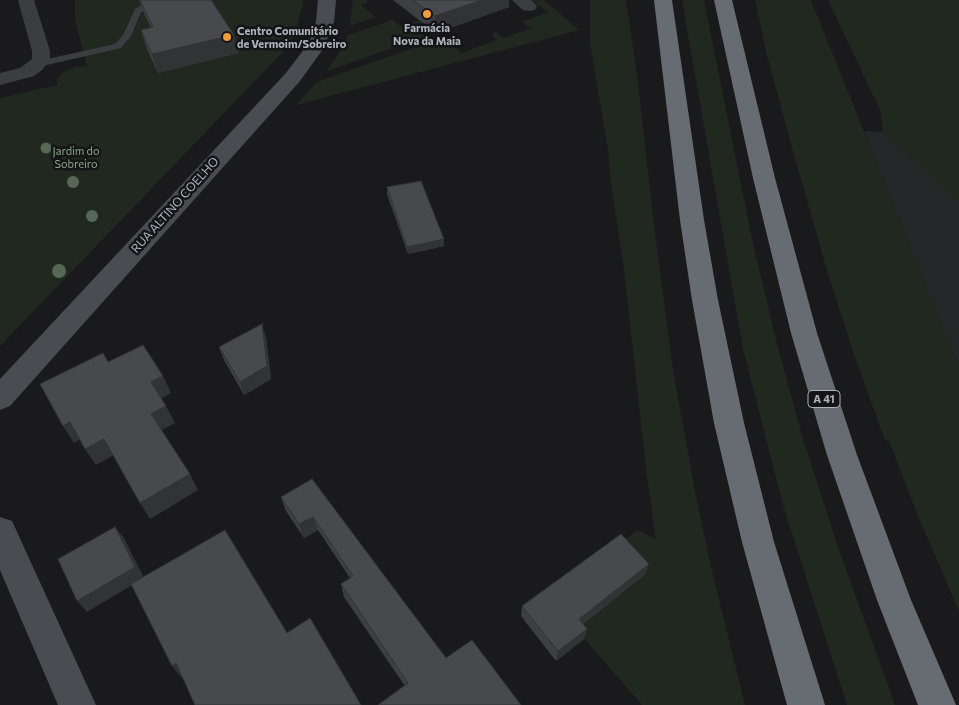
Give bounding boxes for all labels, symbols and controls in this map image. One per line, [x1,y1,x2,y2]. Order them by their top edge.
marker: Farmácia Nova da Maia [421,8,433,20]
place label: Farmácia Nova da Maia [393,21,461,47]
place label: Centro Comunitário de Vermoim/Sobreiro [237,24,346,50]
marker: Centro Comunitário de Vermoim/Sobreiro [221,31,233,43]
park label: Jardim do Sobreiro [53,144,99,170]
street label: RUA ALTINO COELHO [128,154,222,256]
road number: A 41 [808,390,840,408]

